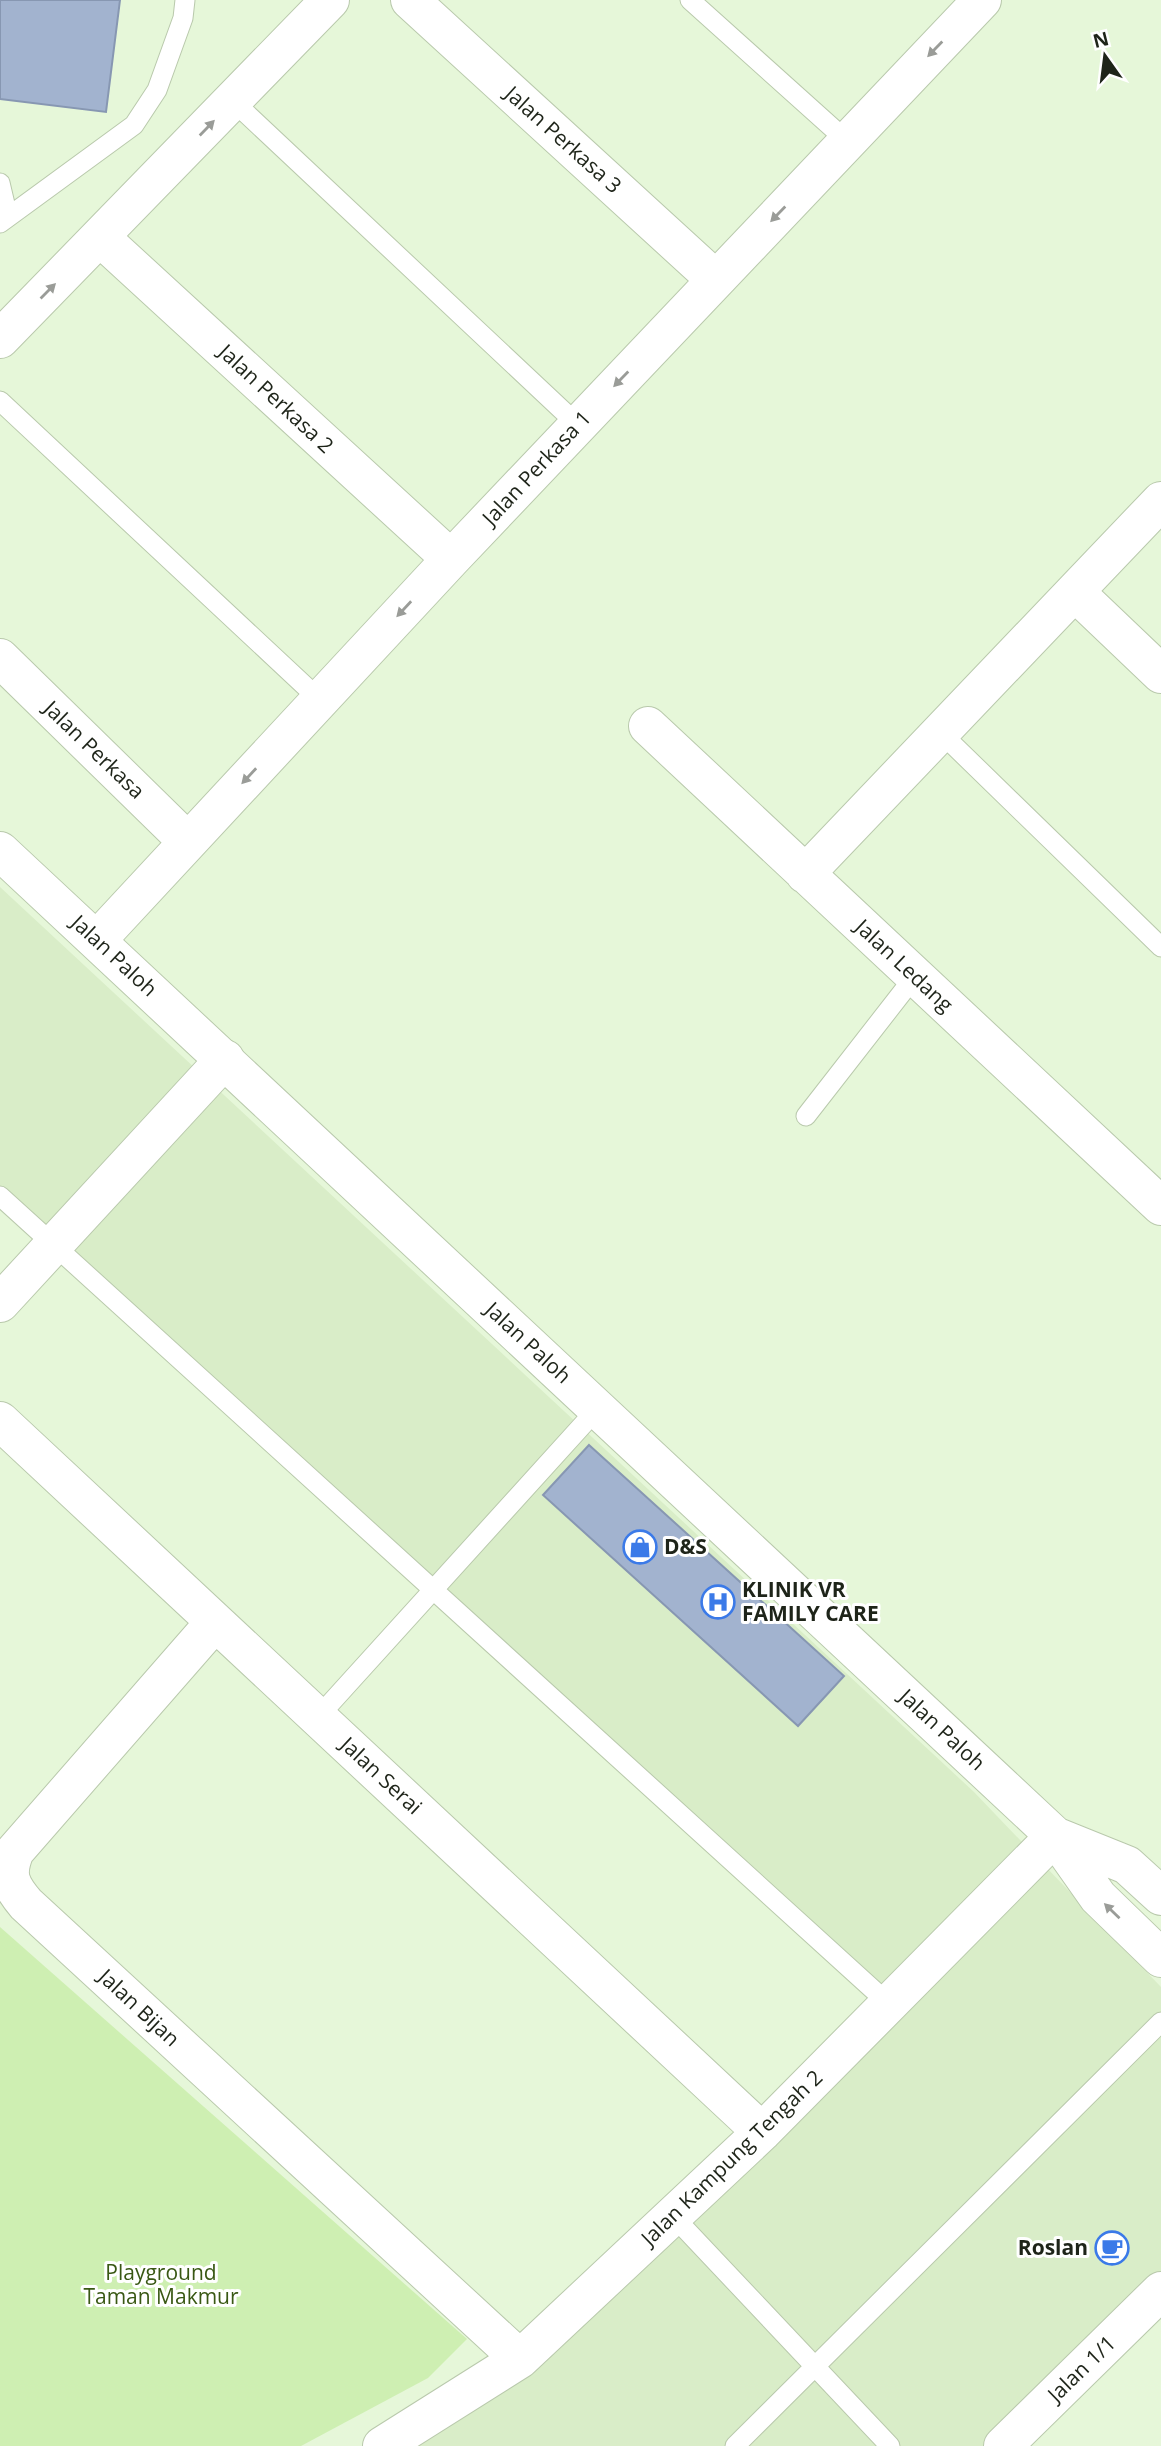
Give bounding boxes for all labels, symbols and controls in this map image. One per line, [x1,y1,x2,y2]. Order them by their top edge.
north arrow [1070,21,1140,91]
text: N [1090,25,1112,54]
one-way arrow [926,41,943,58]
street label: Jalan Perkasa 3 [498,78,628,199]
one-way arrow [199,120,215,137]
one-way arrow [770,205,786,222]
one-way arrow [40,282,57,299]
street label: Jalan Perkasa 2 [212,336,340,459]
one-way arrow [613,370,629,388]
street label: Jalan Perkasa 1 [474,404,597,532]
one-way arrow [396,600,412,618]
street label: Jalan Perkasa [37,693,151,805]
one-way arrow [242,767,258,784]
street label: Jalan Paloh [64,907,164,1002]
street label: Jalan Ledang [848,911,960,1018]
street label: Jalan Paloh [478,1294,578,1389]
shop icon: D&S [621,1528,659,1566]
place label: D&S [664,1532,707,1560]
place label: KLINIK VR FAMILY CARE [742,1575,879,1627]
hospital icon: KLINIK VR FAMILY CARE [699,1583,737,1621]
street label: Jalan Paloh [892,1681,992,1776]
street label: Jalan Serai [334,1729,428,1820]
one-way arrow [1104,1903,1121,1919]
street label: Jalan Bijan [92,1961,186,2052]
street label: Jalan Kampung Tengah 2 [633,2063,828,2253]
cafe icon: Roslan [1093,2229,1131,2267]
place label: Roslan [1018,2233,1088,2261]
park label: Playground Taman Makmur [83,2258,239,2310]
street label: Jalan 1/1 [1040,2329,1121,2409]

